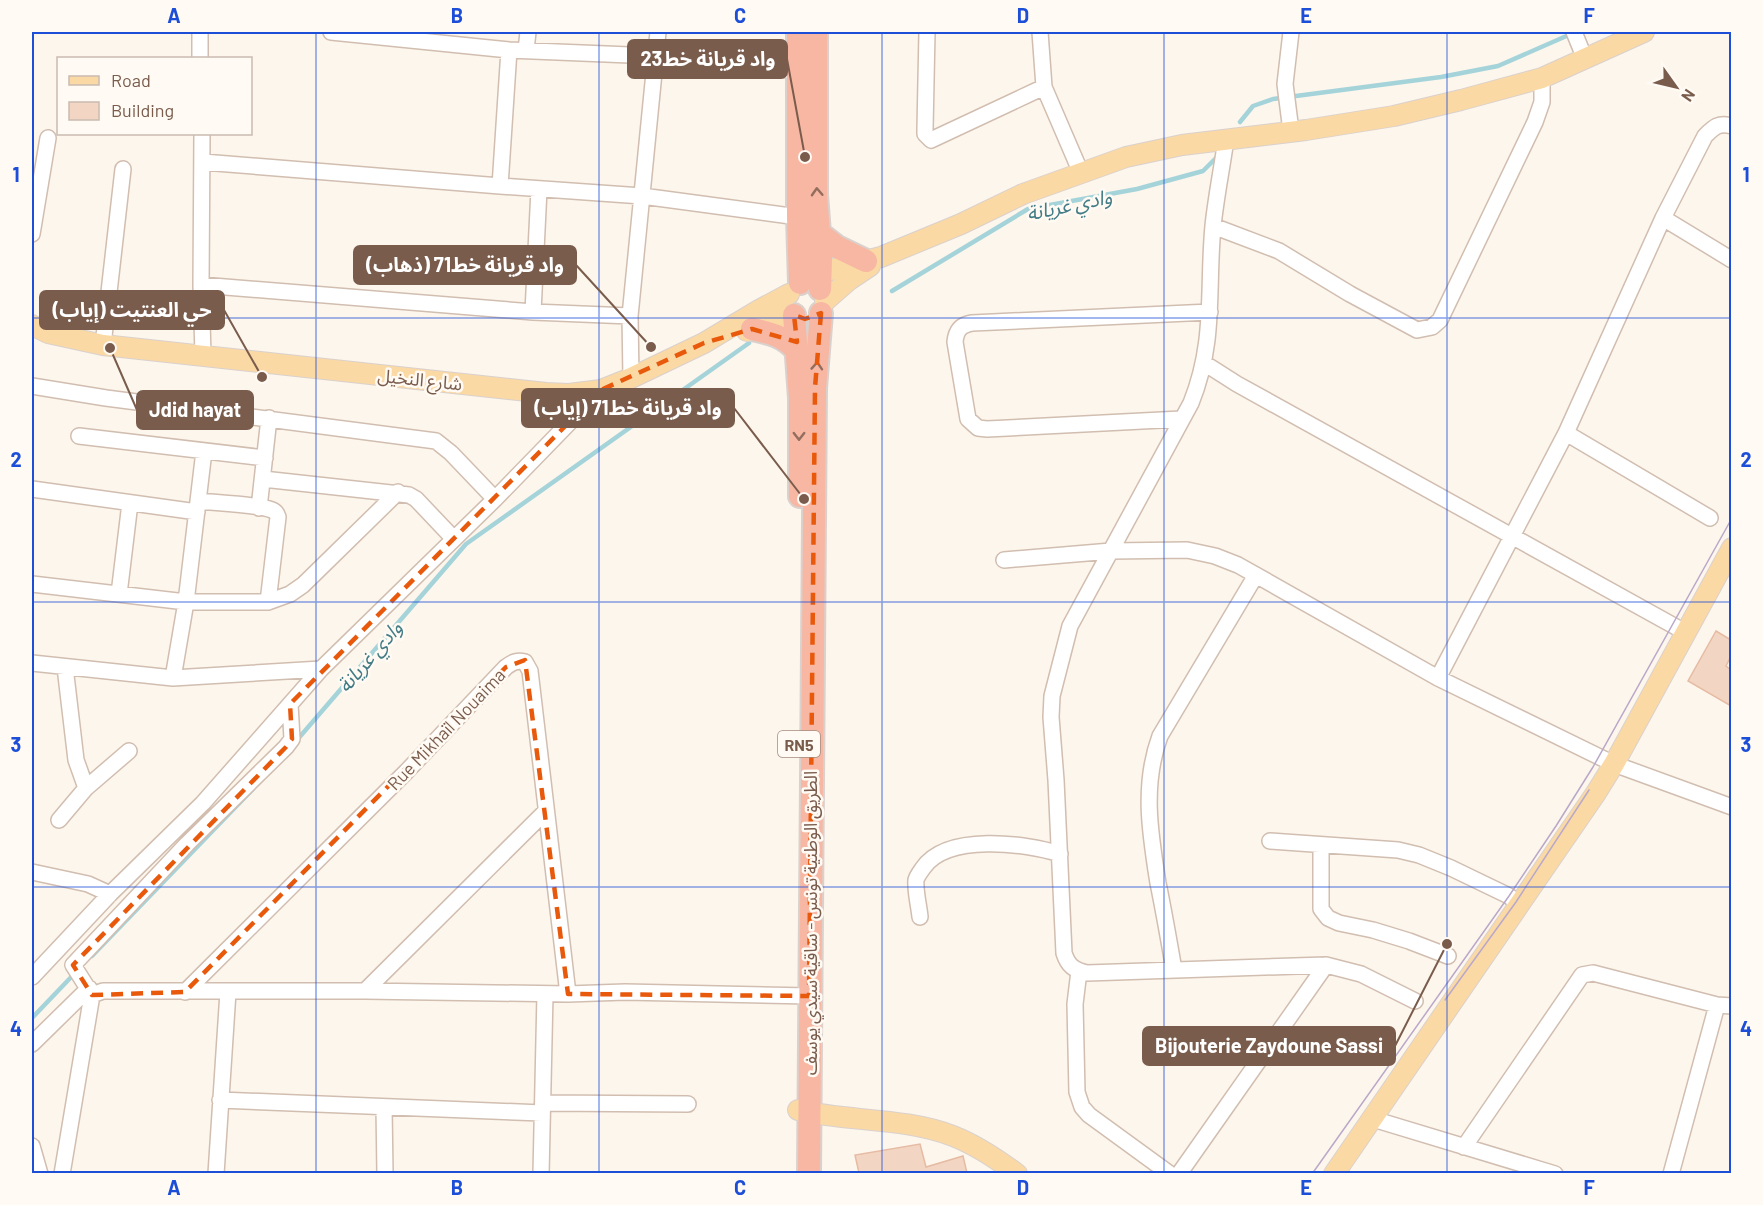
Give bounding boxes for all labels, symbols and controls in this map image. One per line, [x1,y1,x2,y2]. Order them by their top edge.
text: A [167,3,181,27]
text: B [451,3,463,27]
text: C [734,3,746,27]
text: D [1017,3,1029,27]
text: E [1300,3,1312,27]
text: F [1583,3,1595,27]
callout: واد قريانة خط23 [628,40,787,78]
text: واد قريانة خط23 [641,46,775,71]
legend [57,57,252,135]
north arrow [1646,57,1706,117]
text: Road [111,69,151,91]
text: N [1678,86,1700,105]
text: Building [111,99,174,121]
text: 1 [12,162,20,186]
text: 1 [1742,162,1750,186]
water label: وادي غريانة [1024,183,1115,229]
one-way arrow [810,188,823,197]
callout: واد قريانة خط71 (ذهاب) [354,246,576,284]
text: واد قريانة خط71 (ذهاب) [365,252,564,277]
callout: حي العنتيت (إياب) [40,291,224,329]
text: حي العنتيت (إياب) [51,297,212,327]
one-way arrow [810,361,823,370]
street label: شارع النخيل [376,364,463,398]
callout: واد قريانة خط71 (إياب) [522,389,734,427]
callout: Jdid hayat [137,391,253,429]
text: واد قريانة خط71 (إياب) [533,395,722,422]
text: Jdid hayat [149,397,241,421]
one-way arrow [793,431,806,440]
text: 2 [10,447,22,471]
text: 2 [1740,447,1752,471]
water label: وادي غريانة [332,615,410,700]
street label: Rue Mikhaïl Nouaima [382,664,510,794]
road number: RN5 [778,731,820,757]
text: 3 [11,732,21,756]
text: 3 [1741,732,1751,756]
street label: الطريق الوطنية تونس - ساقية سيدي يوسف [799,771,824,1075]
text: 4 [10,1016,22,1040]
text: 4 [1740,1016,1752,1040]
callout: Bijouterie Zaydoune Sassi [1143,1027,1395,1065]
text: Bijouterie Zaydoune Sassi [1155,1033,1383,1057]
text: A [167,1175,181,1199]
text: B [451,1175,463,1199]
text: C [734,1175,746,1199]
text: D [1017,1175,1029,1199]
text: E [1300,1175,1312,1199]
text: F [1583,1175,1595,1199]

